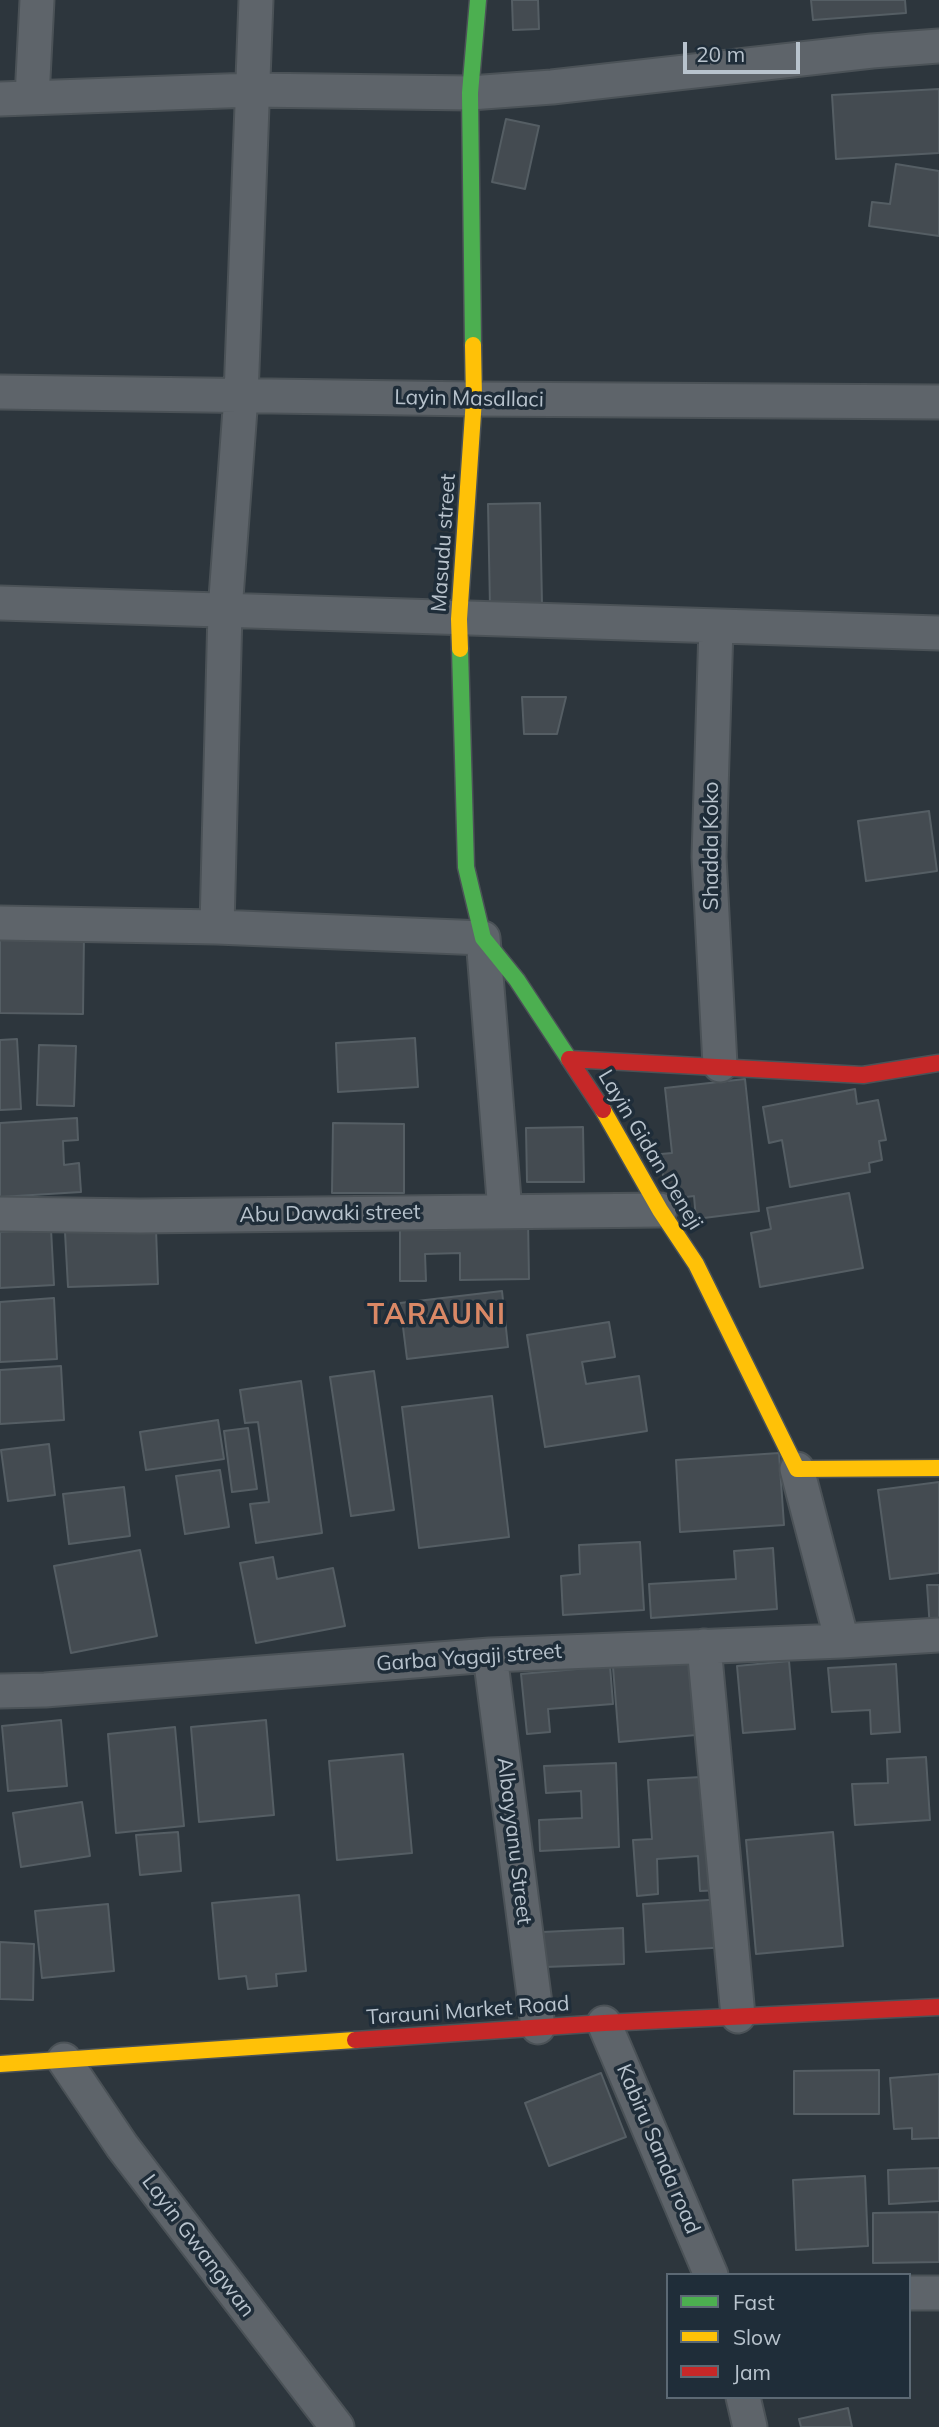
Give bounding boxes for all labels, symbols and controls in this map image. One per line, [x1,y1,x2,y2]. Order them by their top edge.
scale bar [687,28,804,72]
text: 20 m [696,41,745,67]
street label: Layin Masallaci [394,385,544,413]
street label: Masudu street [427,473,461,613]
street label: Shadda Koko [699,782,725,910]
street label: Layin Gidan Deneji [592,1065,708,1235]
street label: Abu Dawaki street [239,1200,421,1228]
district label: TARAUNI [368,1299,506,1333]
street label: Garba Yagaji street [375,1639,563,1677]
street label: Albayyanu Street [491,1756,537,1926]
street label: Tarauni Market Road [366,1991,570,2031]
street label: Kabiru Sanda road [611,2060,705,2238]
street label: Layin Gwangwan [136,2170,260,2322]
legend [666,2273,911,2399]
text: Fast [733,2289,775,2315]
text: Slow [733,2324,781,2350]
text: Jam [733,2359,771,2385]

